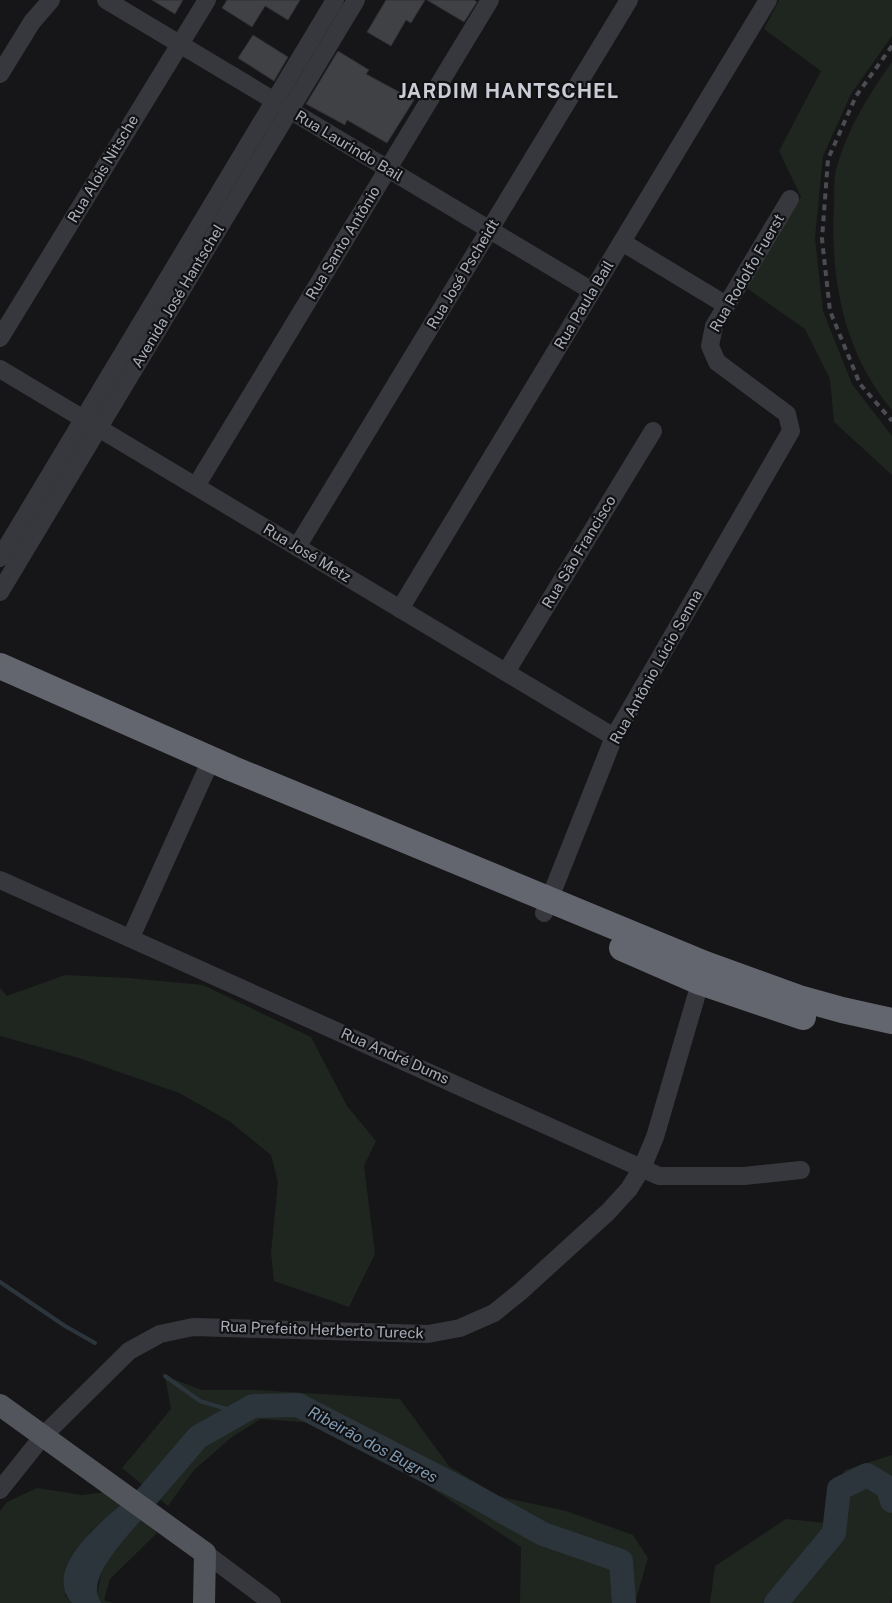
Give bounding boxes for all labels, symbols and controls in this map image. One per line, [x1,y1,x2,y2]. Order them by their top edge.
district label: JARDIM HANTSCHEL [399,79,619,103]
street label: Rua Laurindo Bail [293,107,406,184]
street label: Rua Alois Nitsche [64,112,141,226]
street label: Rua Santo Antônio [302,183,383,302]
street label: Rua Rodolfo Fuerst [706,211,787,335]
street label: Rua José Pscheidt [423,216,502,332]
street label: Avenida José Hantschel [128,221,227,370]
street label: Rua Paula Bail [550,257,617,352]
street label: Rua São Francisco [538,492,619,611]
street label: Rua José Metz [260,520,354,585]
street label: Rua Antônio Lúcio Senna [606,587,705,747]
street label: Rua André Dums [339,1024,452,1087]
street label: Rua Prefeito Herberto Tureck [220,1317,424,1342]
water label: Ribeirão dos Bugres [305,1402,441,1487]

